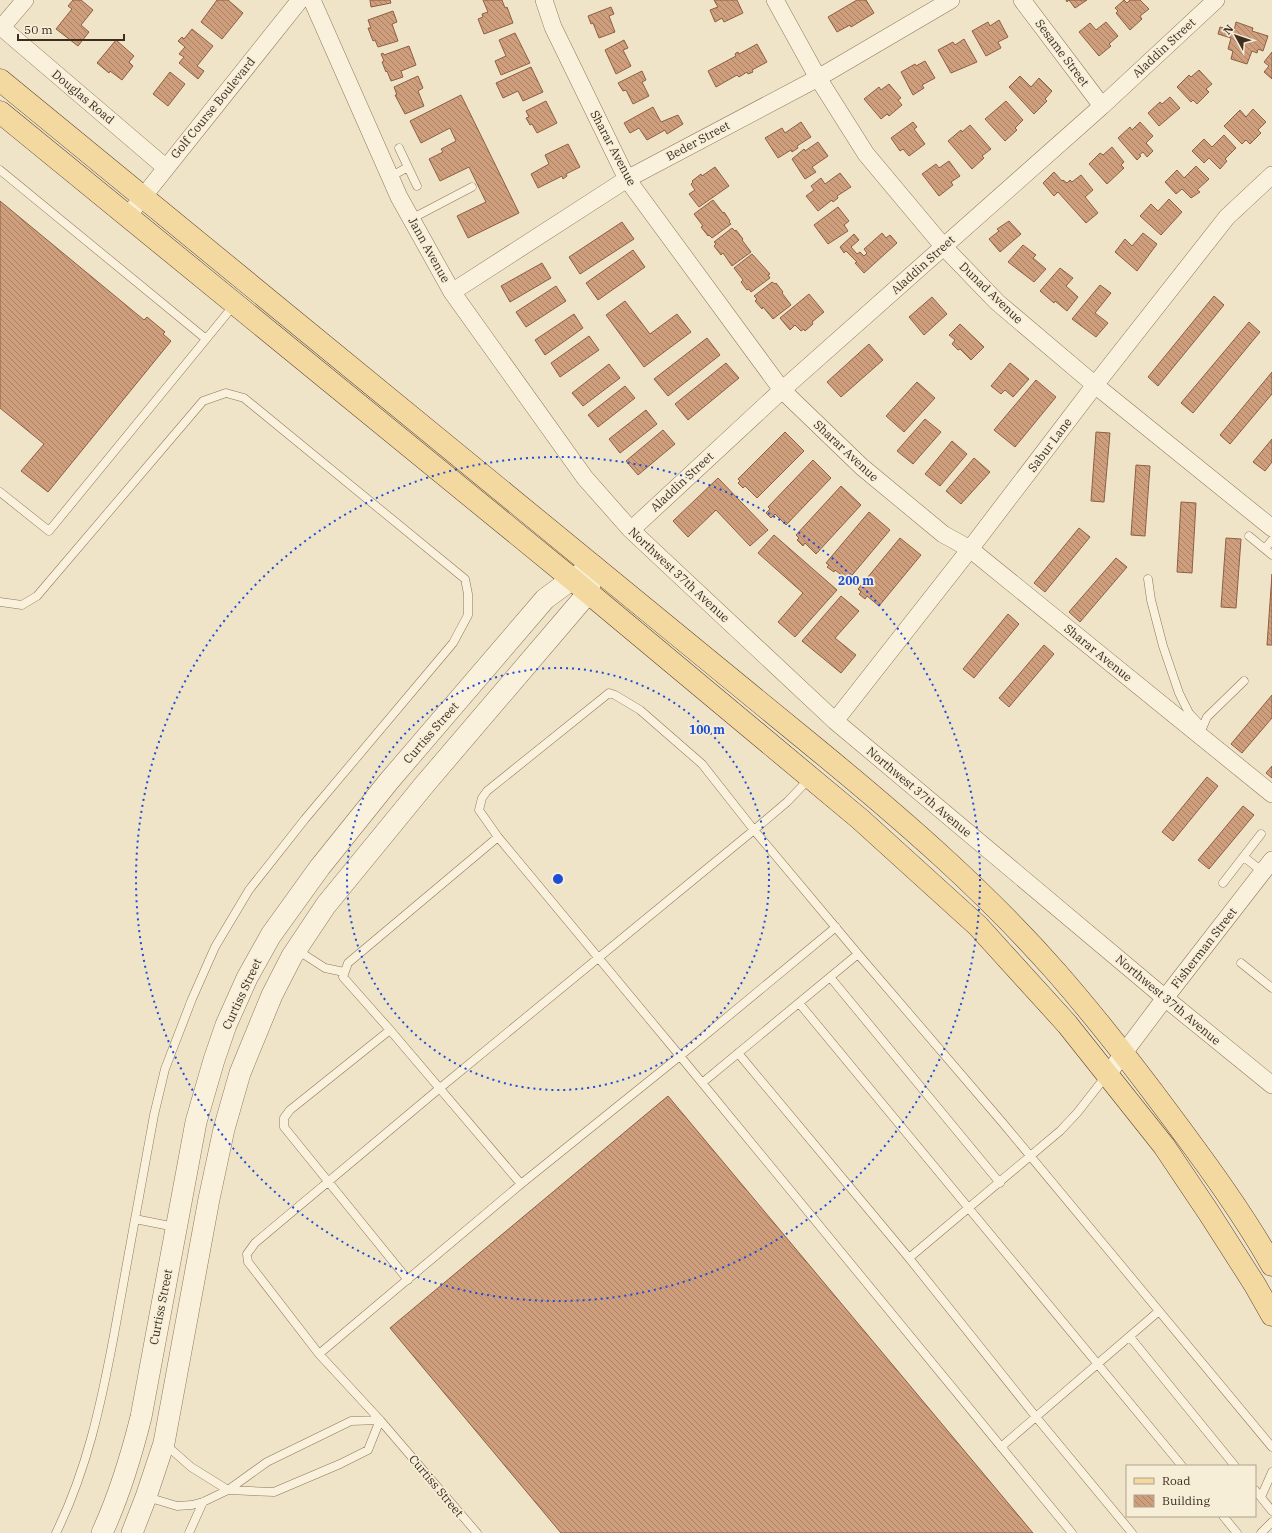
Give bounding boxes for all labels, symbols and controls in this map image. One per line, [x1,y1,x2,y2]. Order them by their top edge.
street label: Aladdin Street [1129,15,1198,81]
scale bar [18,16,124,42]
street label: Sesame Street [1032,16,1093,89]
north arrow [1216,16,1256,56]
text: 50 m [24,22,53,37]
text: N [1220,22,1237,37]
street label: Golf Course Boulevard [167,54,258,161]
street label: Douglas Road [49,66,117,127]
street label: Sharar Avenue [587,107,640,188]
street label: Beder Street [663,117,732,164]
street label: Jann Avenue [405,215,454,285]
street label: Aladdin Street [888,232,958,297]
street label: Dunad Avenue [957,259,1026,327]
street label: Sabur Lane [1024,415,1075,475]
street label: Sharar Avenue [811,417,882,485]
street label: Aladdin Street [647,449,716,515]
street label: Northwest 37th Avenue [626,524,733,625]
text: 200 m [838,573,874,588]
street label: Sharar Avenue [1061,621,1135,685]
street label: Curtiss Street [400,699,461,767]
text: 100 m [689,722,725,737]
street label: Northwest 37th Avenue [864,743,975,840]
centre of rings [551,872,565,886]
street label: Fisherman Street [1167,904,1240,991]
street label: Northwest 37th Avenue [1113,951,1224,1048]
street label: Curtiss Street [219,956,265,1032]
street label: Curtiss Street [146,1268,175,1346]
street label: Curtiss Street [406,1451,467,1520]
legend [1126,1465,1256,1517]
text: Road [1162,1473,1191,1488]
text: Building [1162,1493,1210,1508]

